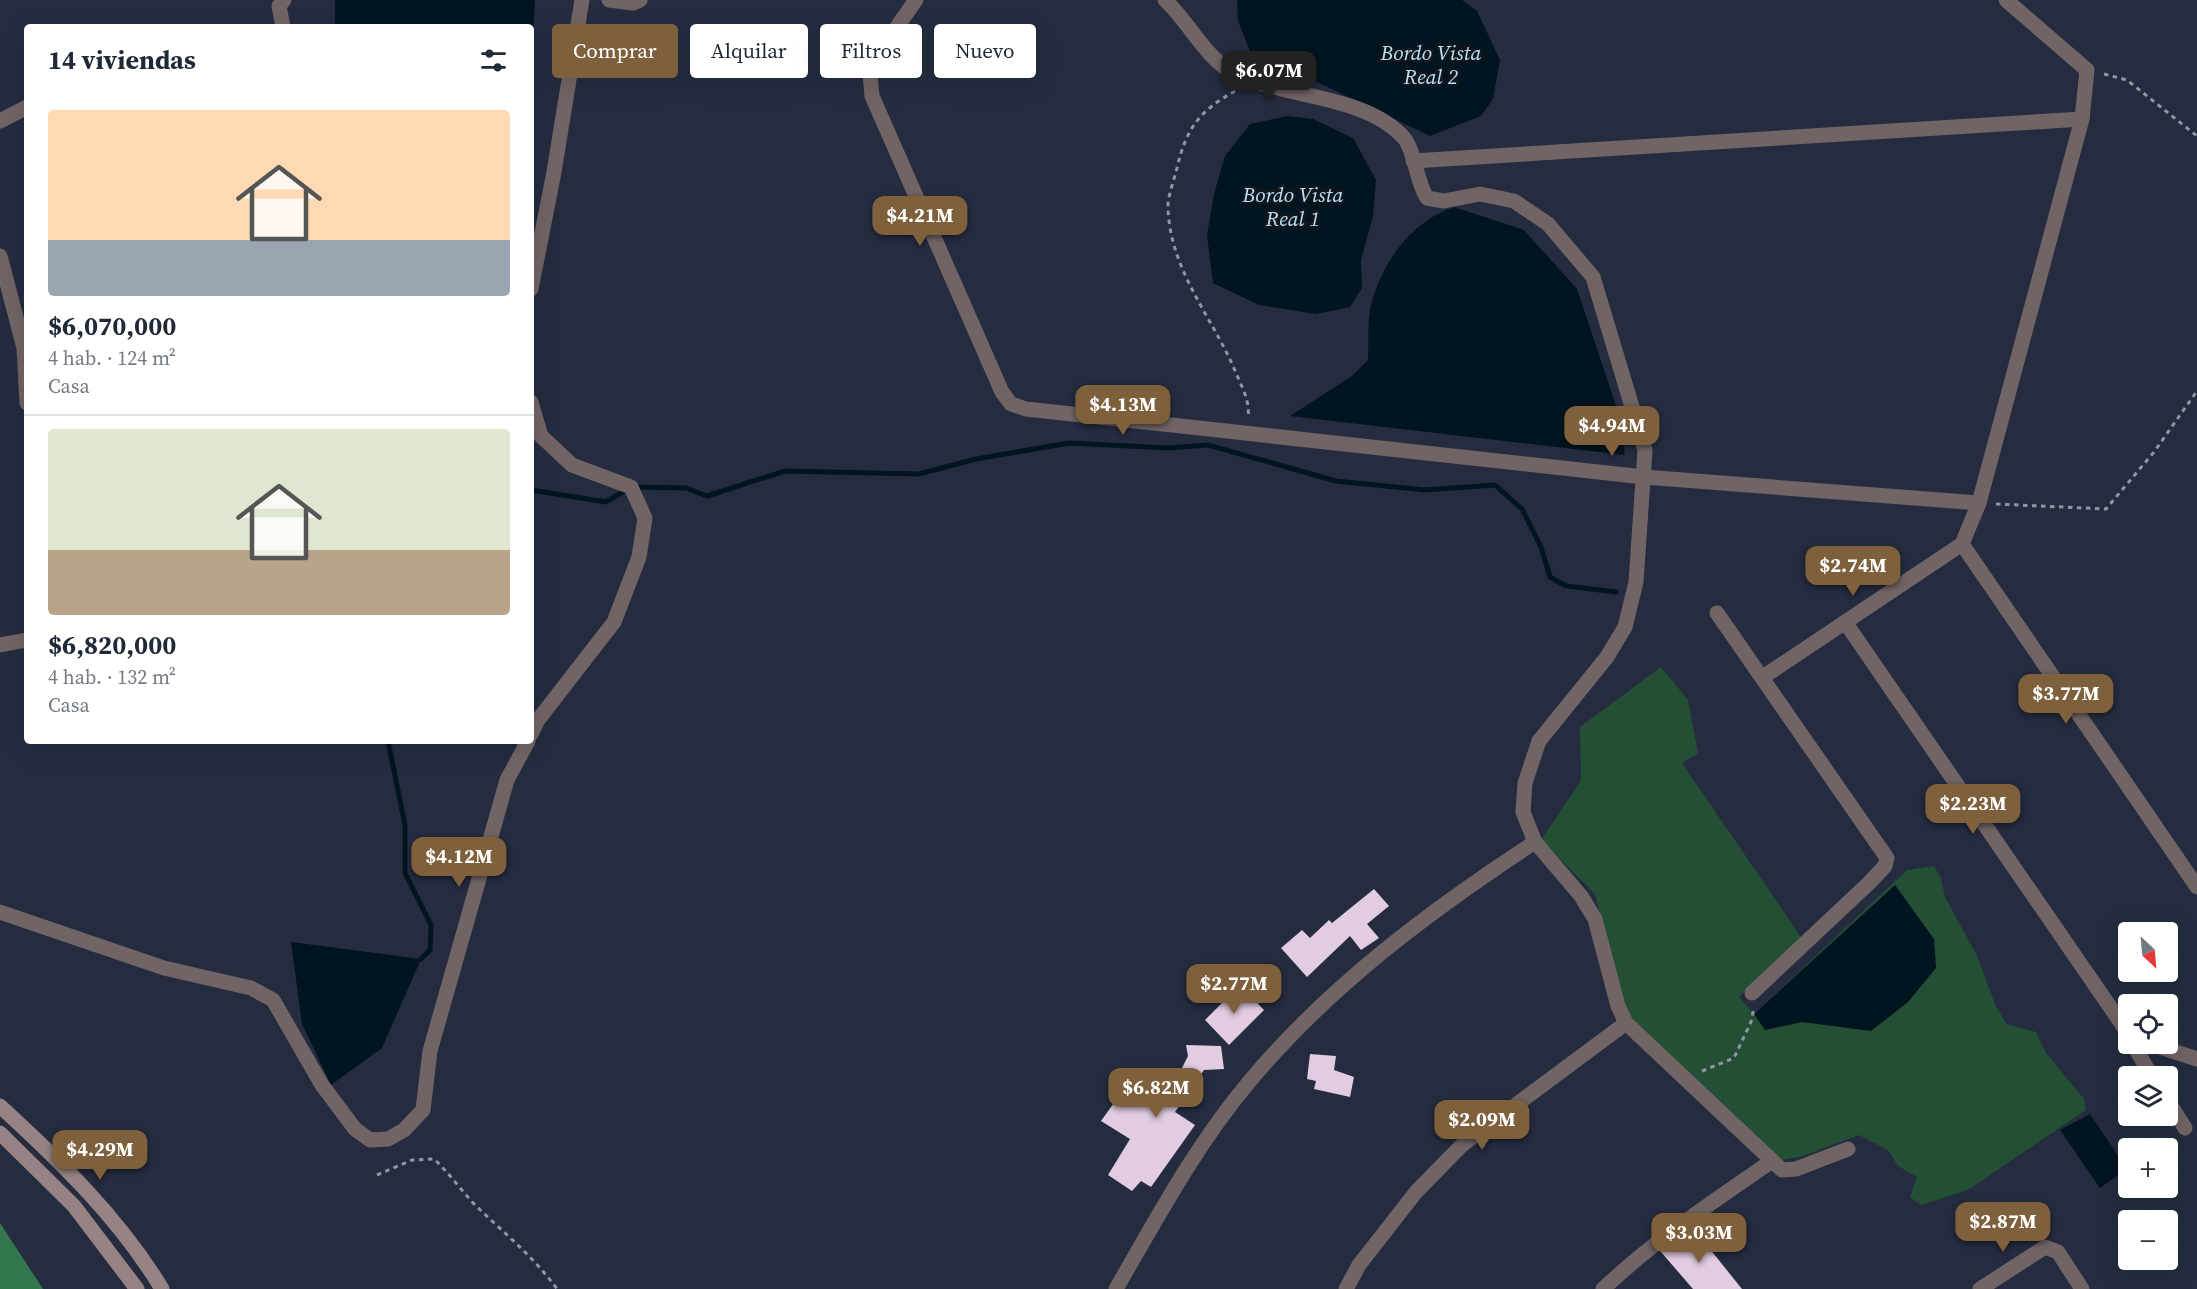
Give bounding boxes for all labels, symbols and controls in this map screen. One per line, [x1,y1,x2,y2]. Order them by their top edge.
chip: Comprar [552,24,678,78]
chip: Alquilar [690,24,808,78]
chip: Filtros [820,24,922,78]
chip: Nuevo [934,24,1036,78]
water label: Bordo Vista Real 2 [1380,38,1482,91]
text: 14 viviendas [48,42,196,78]
icon: filters [477,44,510,77]
pin: $6.07M [1220,51,1318,102]
text: $6.07M [1235,56,1303,84]
icon: home [225,149,333,257]
water label: Bordo Vista Real 1 [1242,180,1344,233]
pin: $4.21M [871,196,969,247]
text: $4.21M [886,201,954,229]
text: $6,070,000 [48,308,176,344]
text: 4 hab. · 124 m² [48,344,176,372]
text: Casa [48,372,90,400]
pin: $4.13M [1074,385,1172,436]
text: $4.13M [1089,390,1157,418]
pin: $4.94M [1563,406,1661,457]
text: $4.94M [1578,411,1646,439]
icon: home [225,468,333,576]
pin: $2.74M [1804,546,1902,597]
text: $2.74M [1819,551,1887,579]
text: $6,820,000 [48,627,176,663]
text: 4 hab. · 132 m² [48,663,176,691]
pin: $3.77M [2017,674,2115,725]
text: $3.77M [2032,679,2100,707]
text: Casa [48,691,90,719]
pin: $2.23M [1924,784,2022,835]
text: $2.23M [1939,789,2007,817]
pin: $4.12M [410,837,508,888]
text: $4.12M [425,842,493,870]
north arrow [2118,922,2178,982]
map controls [2118,922,2178,1270]
pin: $2.77M [1185,964,1283,1015]
text: $2.77M [1200,969,1268,997]
button: locate [2118,994,2178,1054]
button: layers [2118,1066,2178,1126]
pin: $6.82M [1107,1068,1205,1119]
text: $6.82M [1122,1073,1190,1101]
pin: $2.09M [1433,1100,1531,1151]
text: $2.09M [1448,1105,1516,1133]
pin: $4.29M [51,1130,149,1181]
text: $4.29M [66,1135,134,1163]
button: + [2118,1138,2178,1198]
pin: $2.87M [1954,1202,2052,1253]
text: $2.87M [1969,1207,2037,1235]
button: − [2118,1210,2178,1270]
pin: $3.03M [1650,1213,1748,1264]
text: $3.03M [1665,1218,1733,1246]

